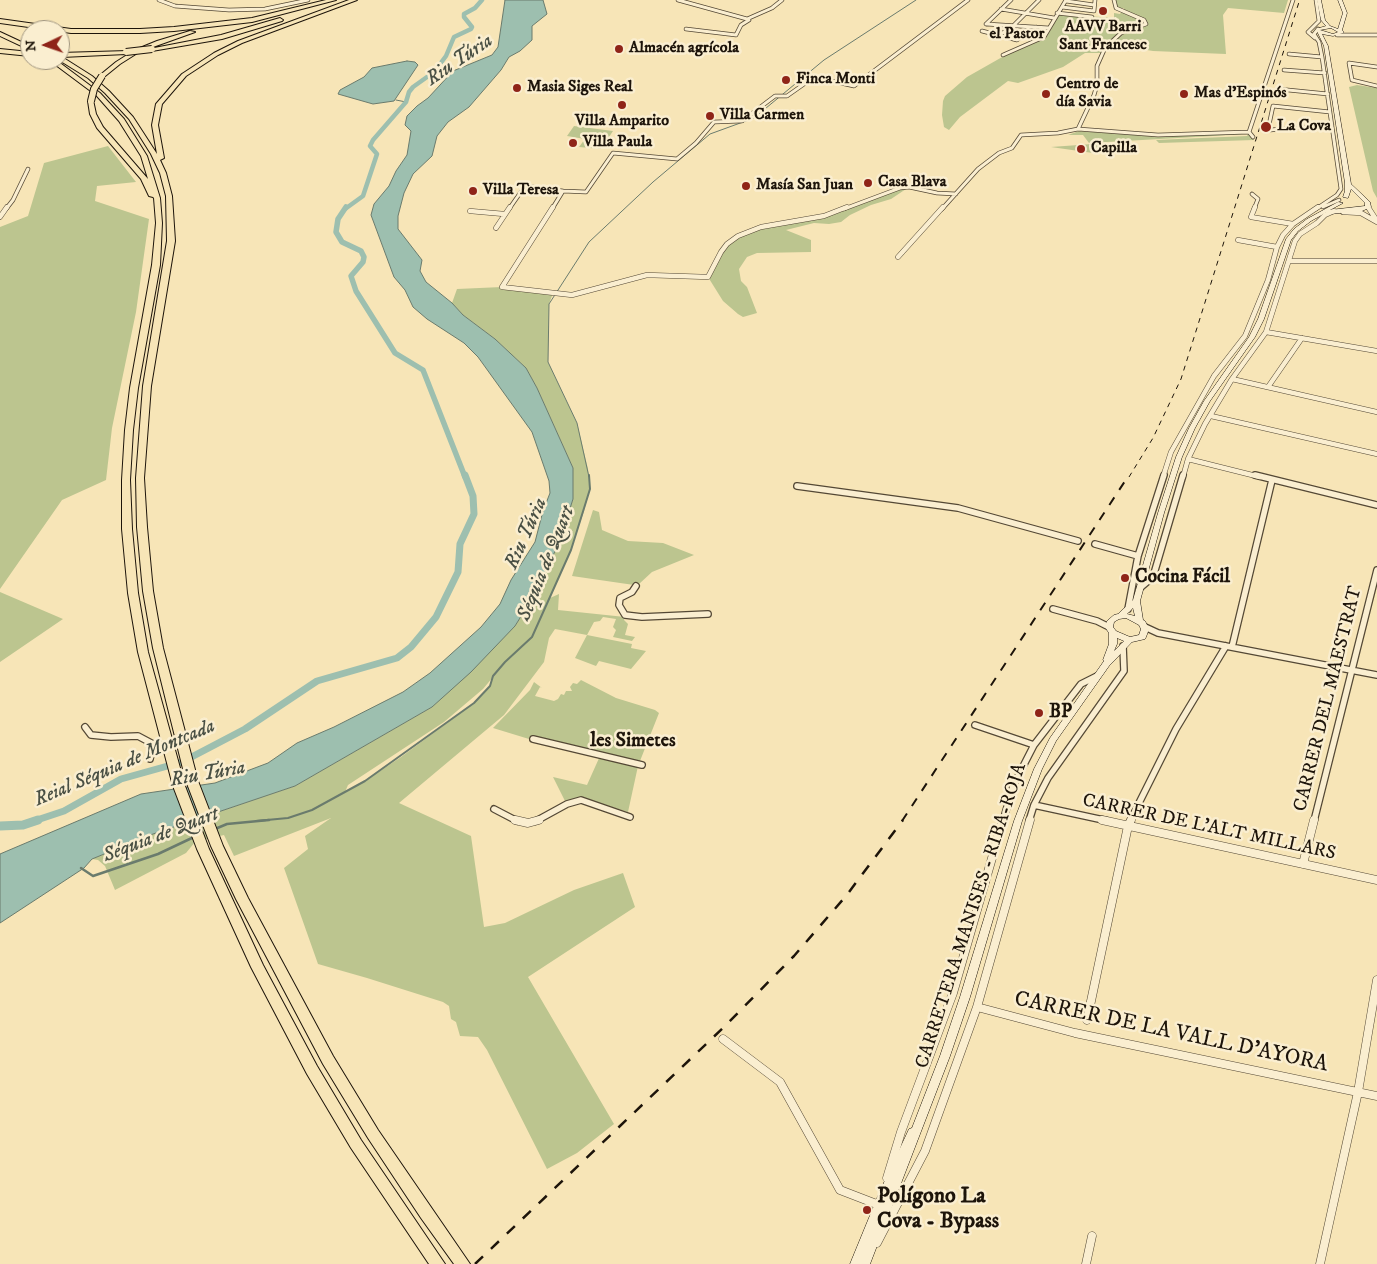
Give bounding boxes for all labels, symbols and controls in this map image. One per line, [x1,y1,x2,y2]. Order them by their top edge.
marker: AAVV Barri Sant Francesc [1097,5,1109,17]
place label: AAVV Barri Sant Francesc [1059,18,1147,56]
north arrow [20,20,70,70]
district label: el Pastor [989,25,1045,45]
water label: Riu Túria [422,30,498,92]
place label: Almacén agrícola [629,39,739,59]
text: N [22,40,40,52]
marker: Almacén agrícola [613,43,625,55]
place label: Finca Monti [796,70,875,90]
marker: Finca Monti [780,74,792,86]
place label: Centro de día Savia [1056,75,1118,113]
place label: Masia Siges Real [527,78,633,98]
marker: Masia Siges Real [511,82,523,94]
place label: Mas d'Espinós [1194,84,1287,104]
marker: Centro de día Savia [1040,88,1052,100]
marker: Mas d'Espinós [1178,88,1190,100]
marker: Villa Amparito [616,99,628,111]
place label: Villa Carmen [720,106,804,126]
marker: Villa Carmen [704,110,716,122]
place label: Villa Amparito [575,112,669,132]
place label: La Cova [1277,117,1331,137]
marker: La Cova [1259,120,1273,134]
place label: Villa Paula [583,133,652,153]
marker: Villa Paula [567,137,579,149]
place label: Capilla [1091,139,1137,159]
marker: Capilla [1075,143,1087,155]
place label: Casa Blava [878,173,946,193]
place label: Masía San Juan [756,176,853,196]
marker: Casa Blava [862,177,874,189]
marker: Masía San Juan [740,180,752,192]
place label: Villa Teresa [483,181,559,201]
marker: Villa Teresa [467,185,479,197]
water label: Riu Túria [501,494,553,574]
water label: Séquia de Quart [513,503,581,625]
place label: Cocina Fácil [1135,567,1230,589]
marker: Cocina Fácil [1119,572,1131,584]
street label: CARRER DEL MAESTRAT [1290,584,1368,814]
place label: BP [1049,702,1072,724]
marker: BP [1033,707,1045,719]
water label: Reial Séquia de Montcada [31,715,219,813]
district label: les Simetes [590,730,676,754]
water label: Riu Túria [169,757,247,793]
street label: CARRETERA MANISES - RIBA-ROJA [912,760,1032,1072]
street label: CARRER DE L'ALT MILLARS [1080,790,1338,866]
water label: Séquia de Quart [100,803,222,869]
street label: CARRER DE LA VALL D'AYORA [1012,987,1330,1079]
place label: Polígono La Cova - Bypass [877,1184,999,1236]
marker: Polígono La Cova - Bypass [861,1204,873,1216]

